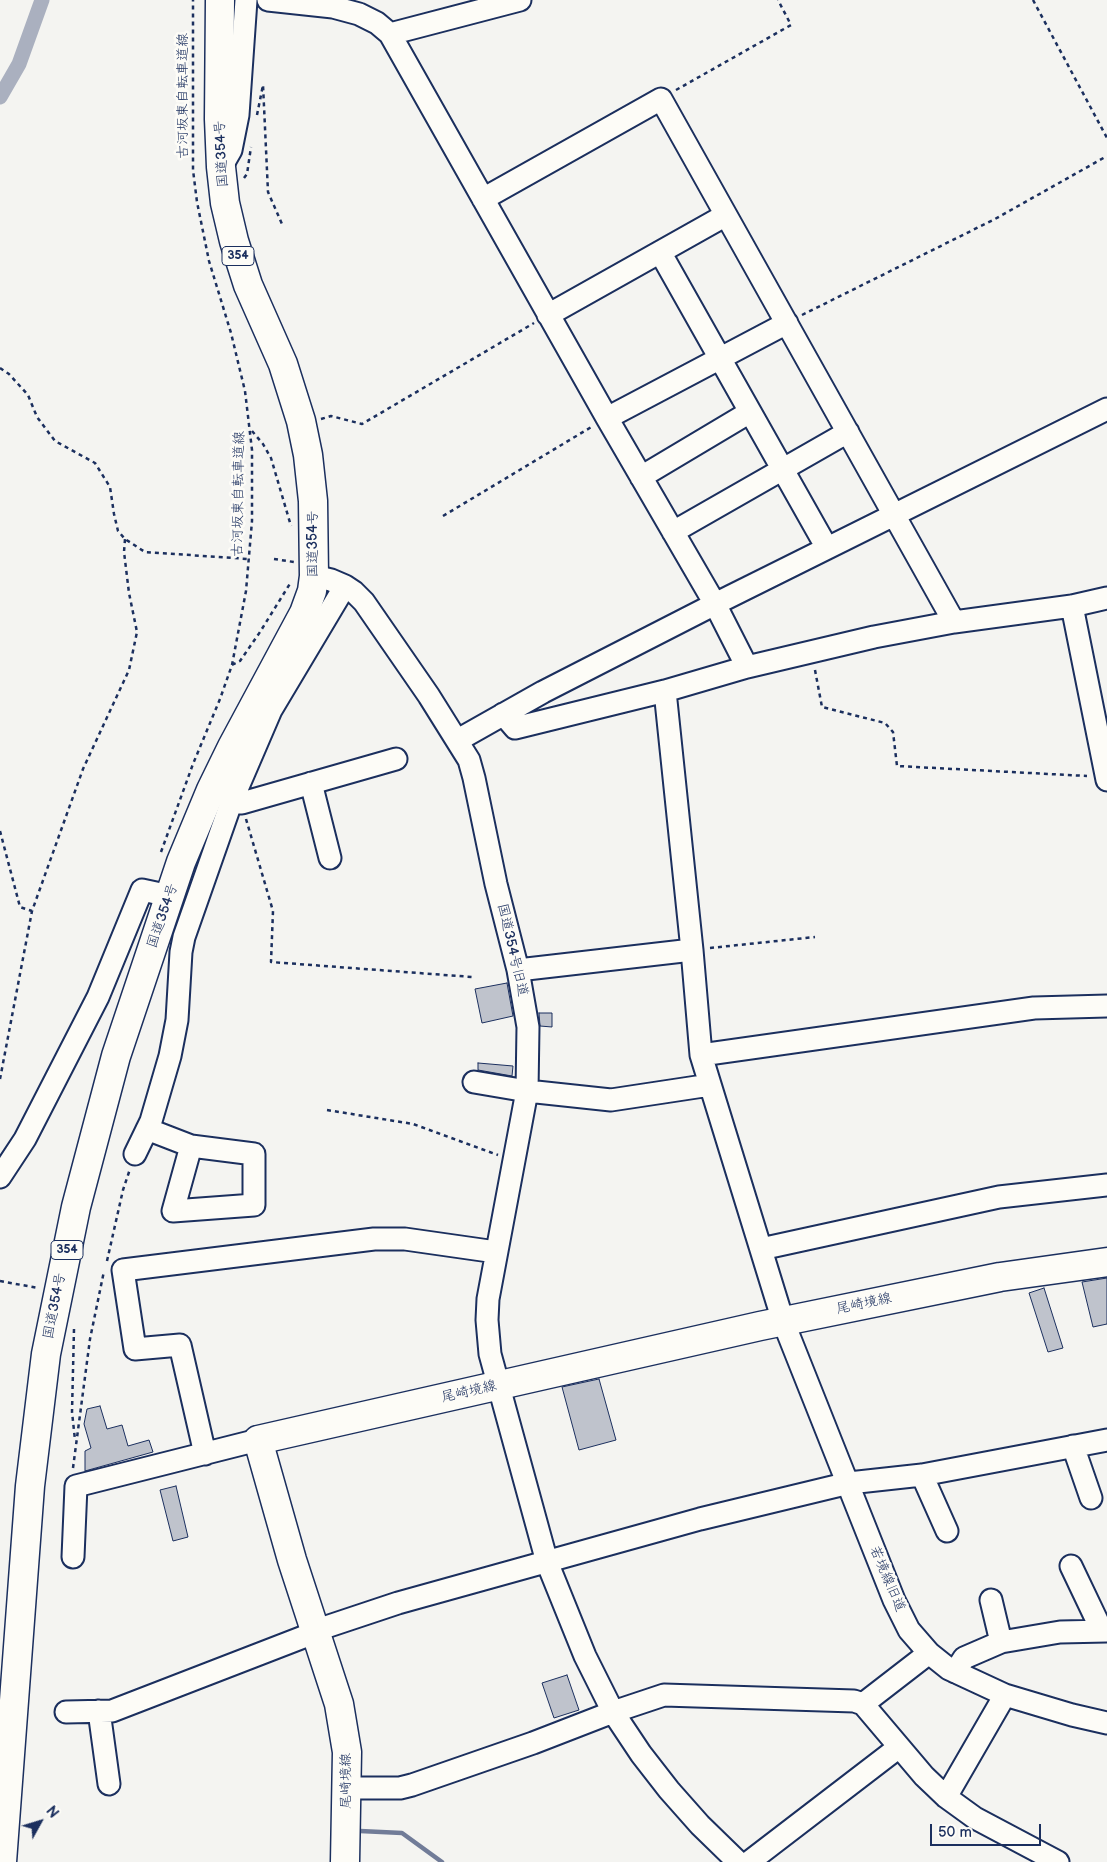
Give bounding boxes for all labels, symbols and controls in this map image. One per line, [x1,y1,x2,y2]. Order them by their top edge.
street label: 古河坂東自転車道線 [175,33,191,159]
street label: 国道354号 [212,120,232,188]
road number: 354 [222,247,254,266]
street label: 古河坂東自転車道線 [230,431,248,557]
street label: 国道354号 [305,510,321,578]
street label: 国道354号 [144,882,182,950]
street label: 国道354号旧道 [493,902,531,998]
road number: 354 [51,1240,83,1260]
street label: 国道354号 [40,1271,70,1341]
street label: 尾崎境線 [835,1290,893,1318]
street label: 尾崎境線 [440,1378,498,1406]
street label: 若境線旧道 [866,1544,908,1614]
street label: 尾崎境線 [338,1753,354,1809]
north arrow [15,1797,65,1847]
text: N [42,1803,62,1822]
scale bar [932,1814,1043,1846]
text: 50 m [938,1823,972,1842]

